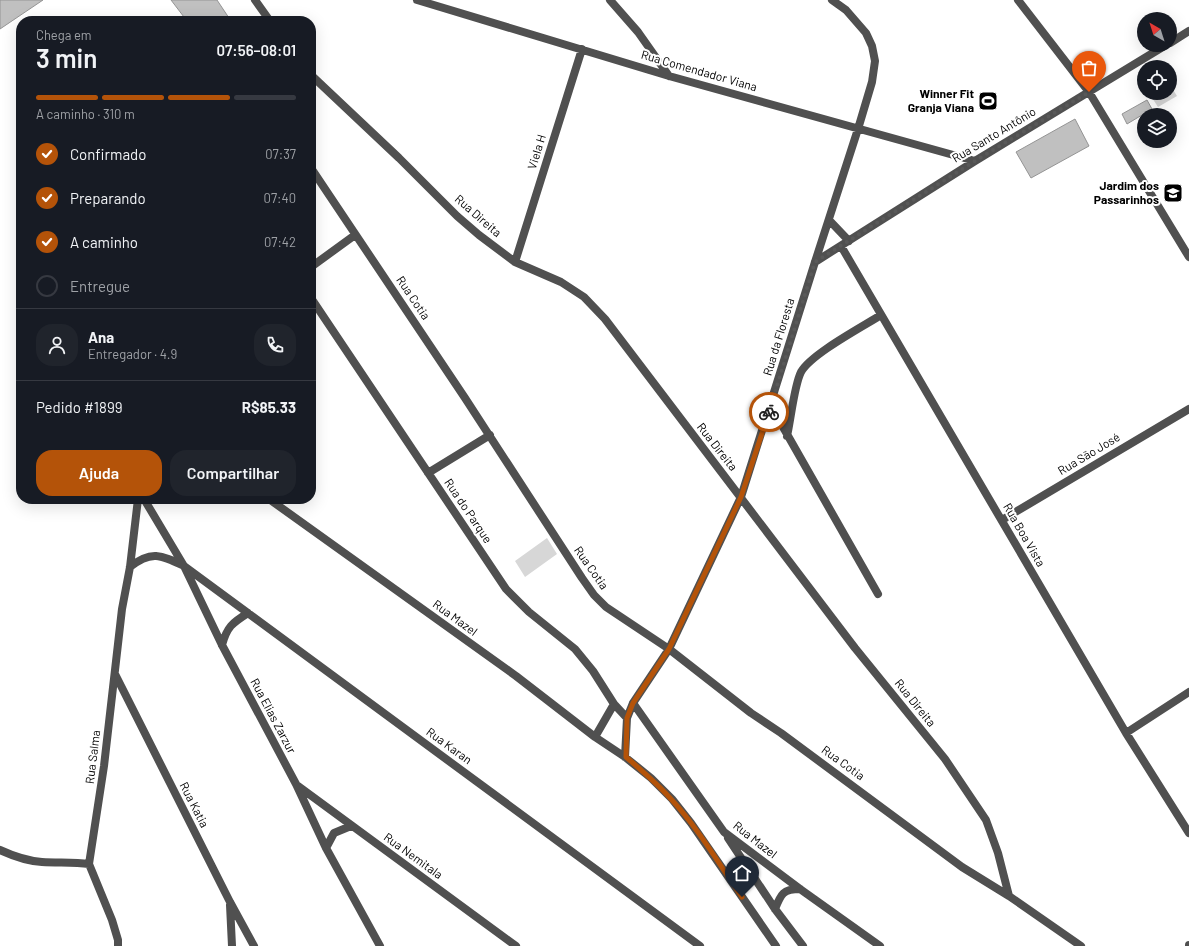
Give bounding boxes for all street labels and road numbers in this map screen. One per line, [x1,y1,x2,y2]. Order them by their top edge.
street label: Rua Comendador Viana [640,47,759,93]
street label: Rua Santo Antônio [949,104,1038,165]
street label: Viela H [524,133,548,171]
street label: Rua Direita [453,191,505,239]
street label: Rua Cotia [394,273,434,322]
street label: Rua da Floresta [760,296,796,377]
street label: Rua Direita [695,420,741,473]
street label: Rua São José [1055,429,1122,477]
street label: Rua do Parque [442,476,496,545]
street label: Rua Boa Vista [1001,500,1049,569]
street label: Rua Cotia [572,543,612,592]
street label: Rua Mazel [431,596,481,638]
street label: Rua Elias Zarzur [248,676,300,756]
street label: Rua Direita [892,676,939,729]
street label: Rua Karan [424,724,475,766]
street label: Rua Salma [82,729,102,785]
street label: Rua Cotia [819,742,868,782]
street label: Rua Katia [177,779,212,830]
street label: Rua Mazel [731,818,780,861]
street label: Rua Nemitala [381,829,446,881]

